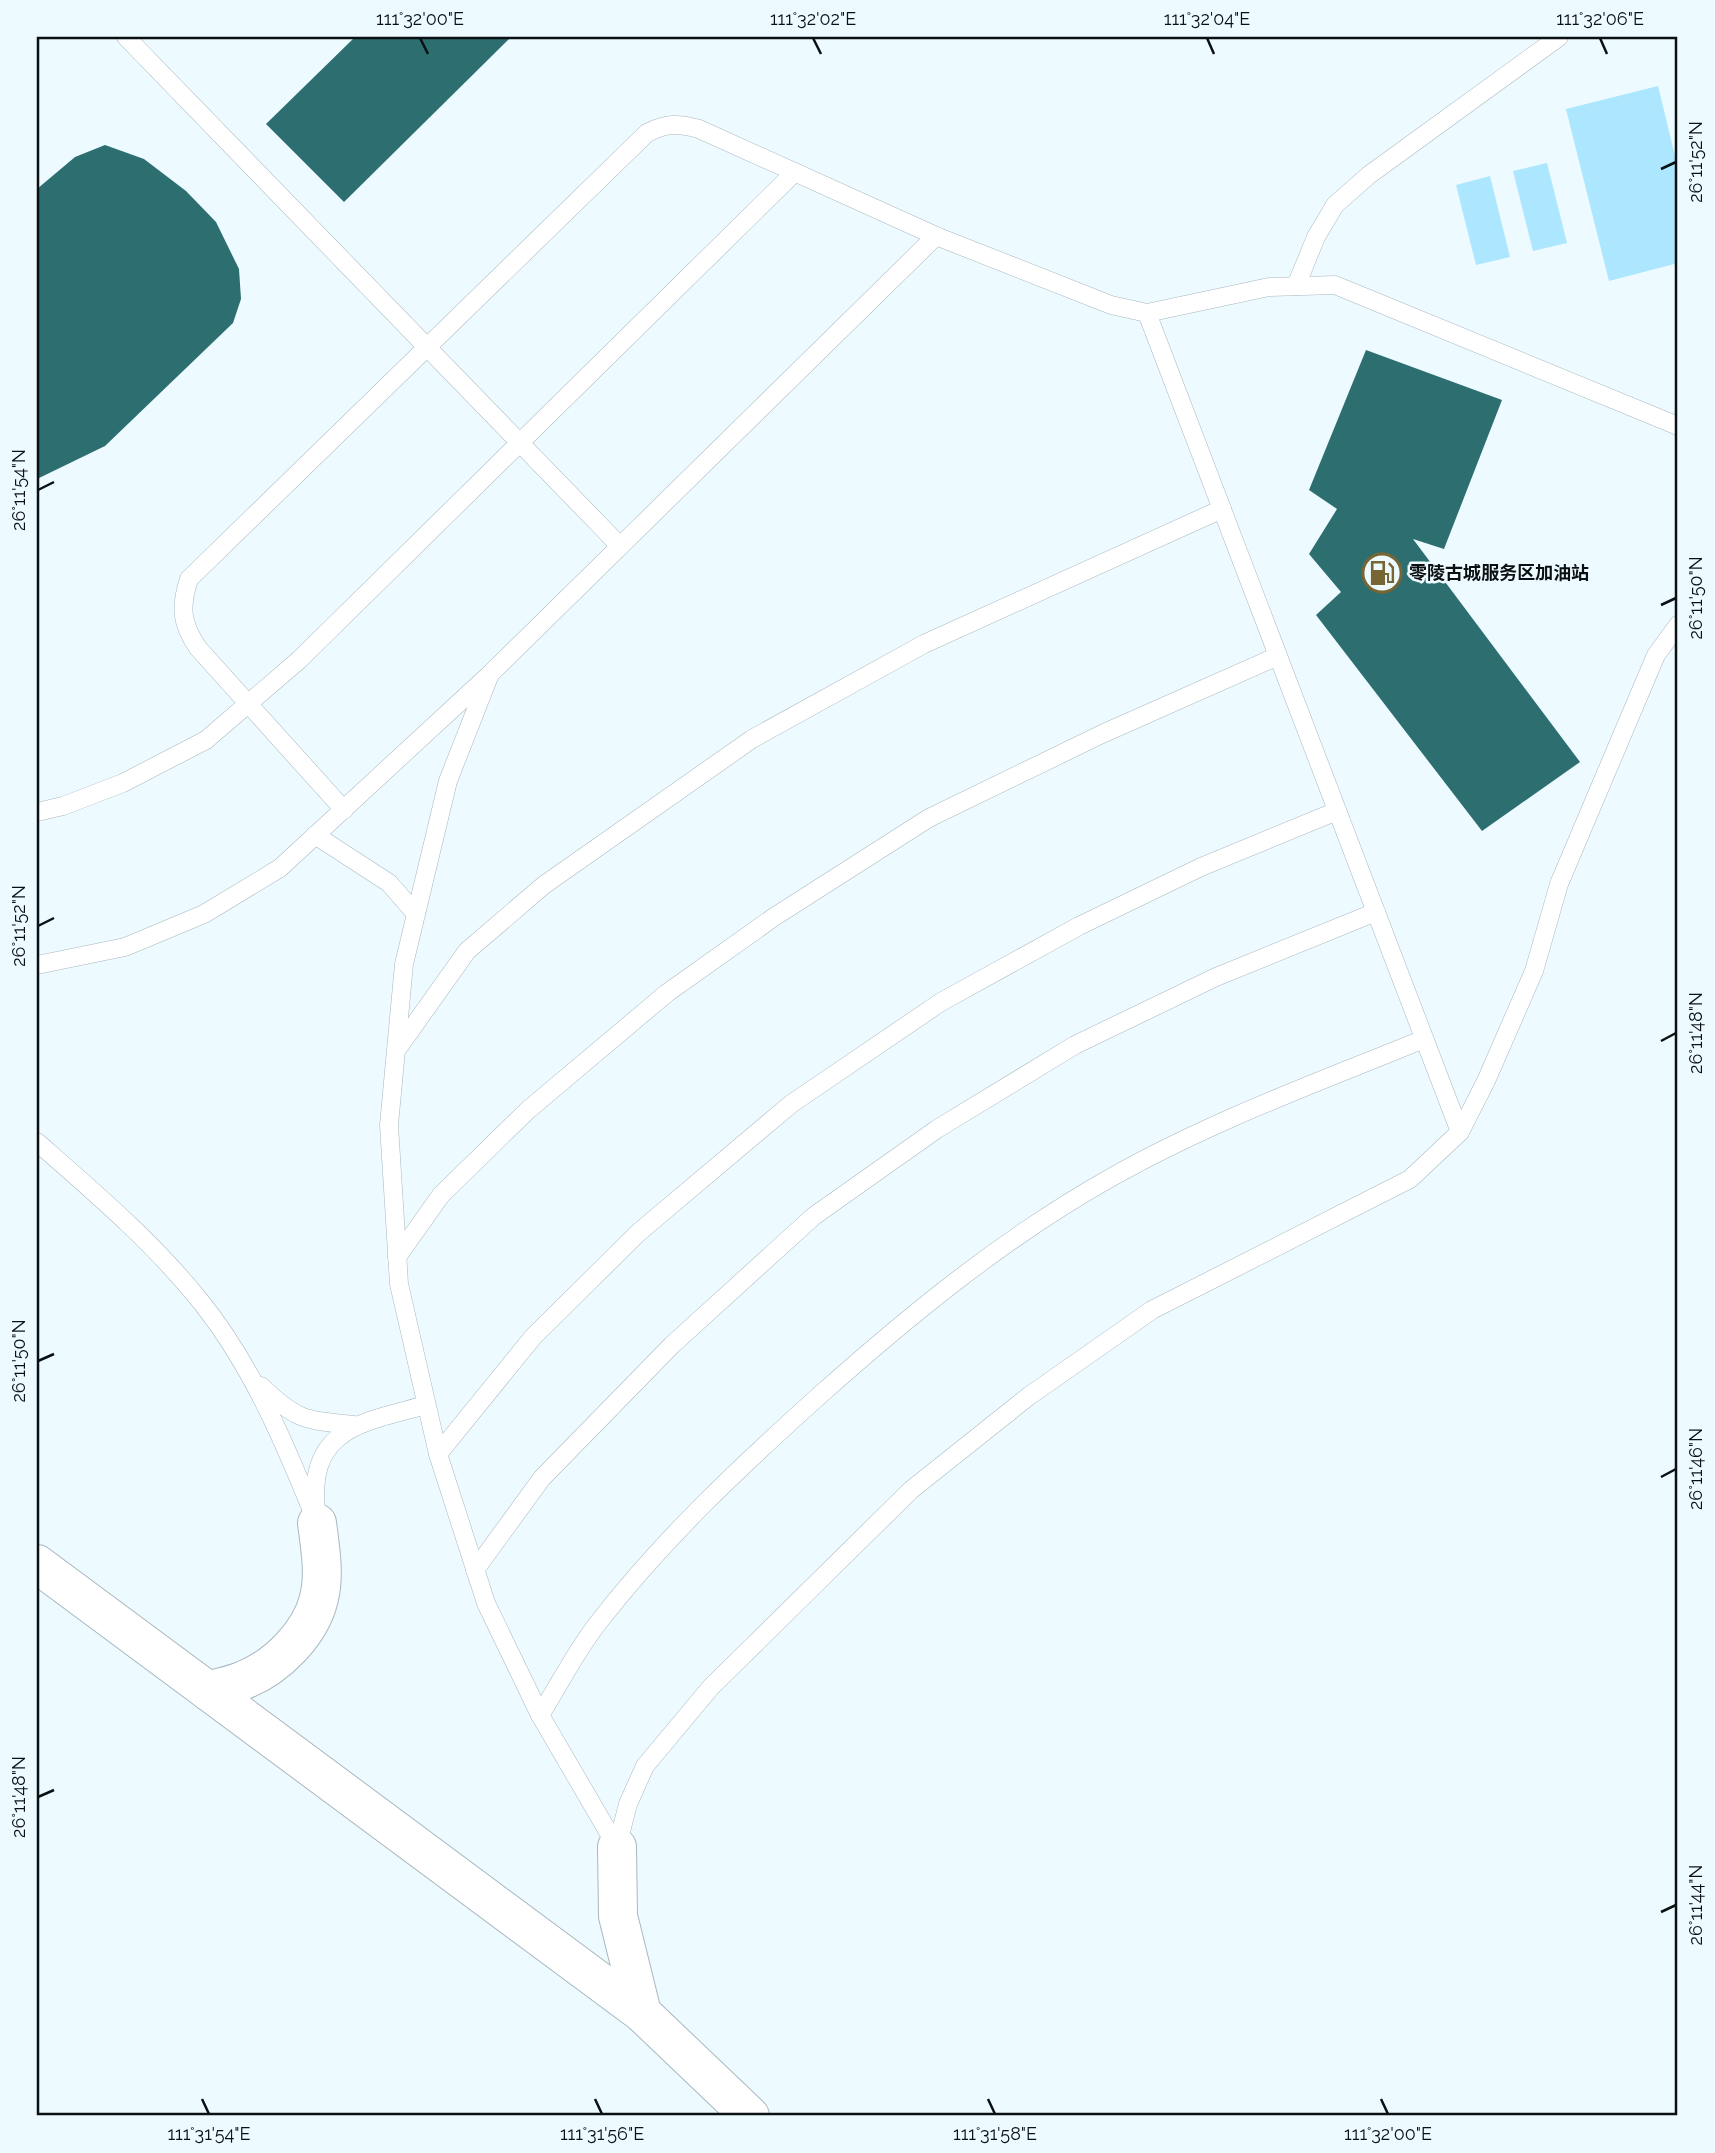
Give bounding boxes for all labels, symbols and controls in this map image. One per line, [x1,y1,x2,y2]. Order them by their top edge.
text: 111°32'00"E [376,8,464,29]
text: 111°32'02"E [770,8,856,29]
text: 111°32'04"E [1164,8,1250,29]
text: 111°32'06"E [1556,8,1644,29]
text: 26°11'52"N [1685,121,1706,203]
text: 26°11'54"N [8,449,29,531]
fuel station icon: 零陵古城服务区加油站 [1361,552,1403,594]
text: 26°11'50"N [1685,556,1706,640]
place label: 零陵古城服务区加油站 [1409,562,1589,583]
text: 26°11'52"N [8,885,29,967]
text: 26°11'48"N [1685,992,1706,1074]
text: 26°11'50"N [8,1319,29,1403]
text: 26°11'46"N [1685,1428,1706,1510]
text: 26°11'48"N [8,1756,29,1838]
text: 26°11'44"N [1685,1865,1706,1945]
text: 111°31'54"E [167,2123,251,2144]
text: 111°31'56"E [560,2123,644,2144]
text: 111°31'58"E [953,2123,1037,2144]
text: 111°32'00"E [1344,2123,1432,2144]

